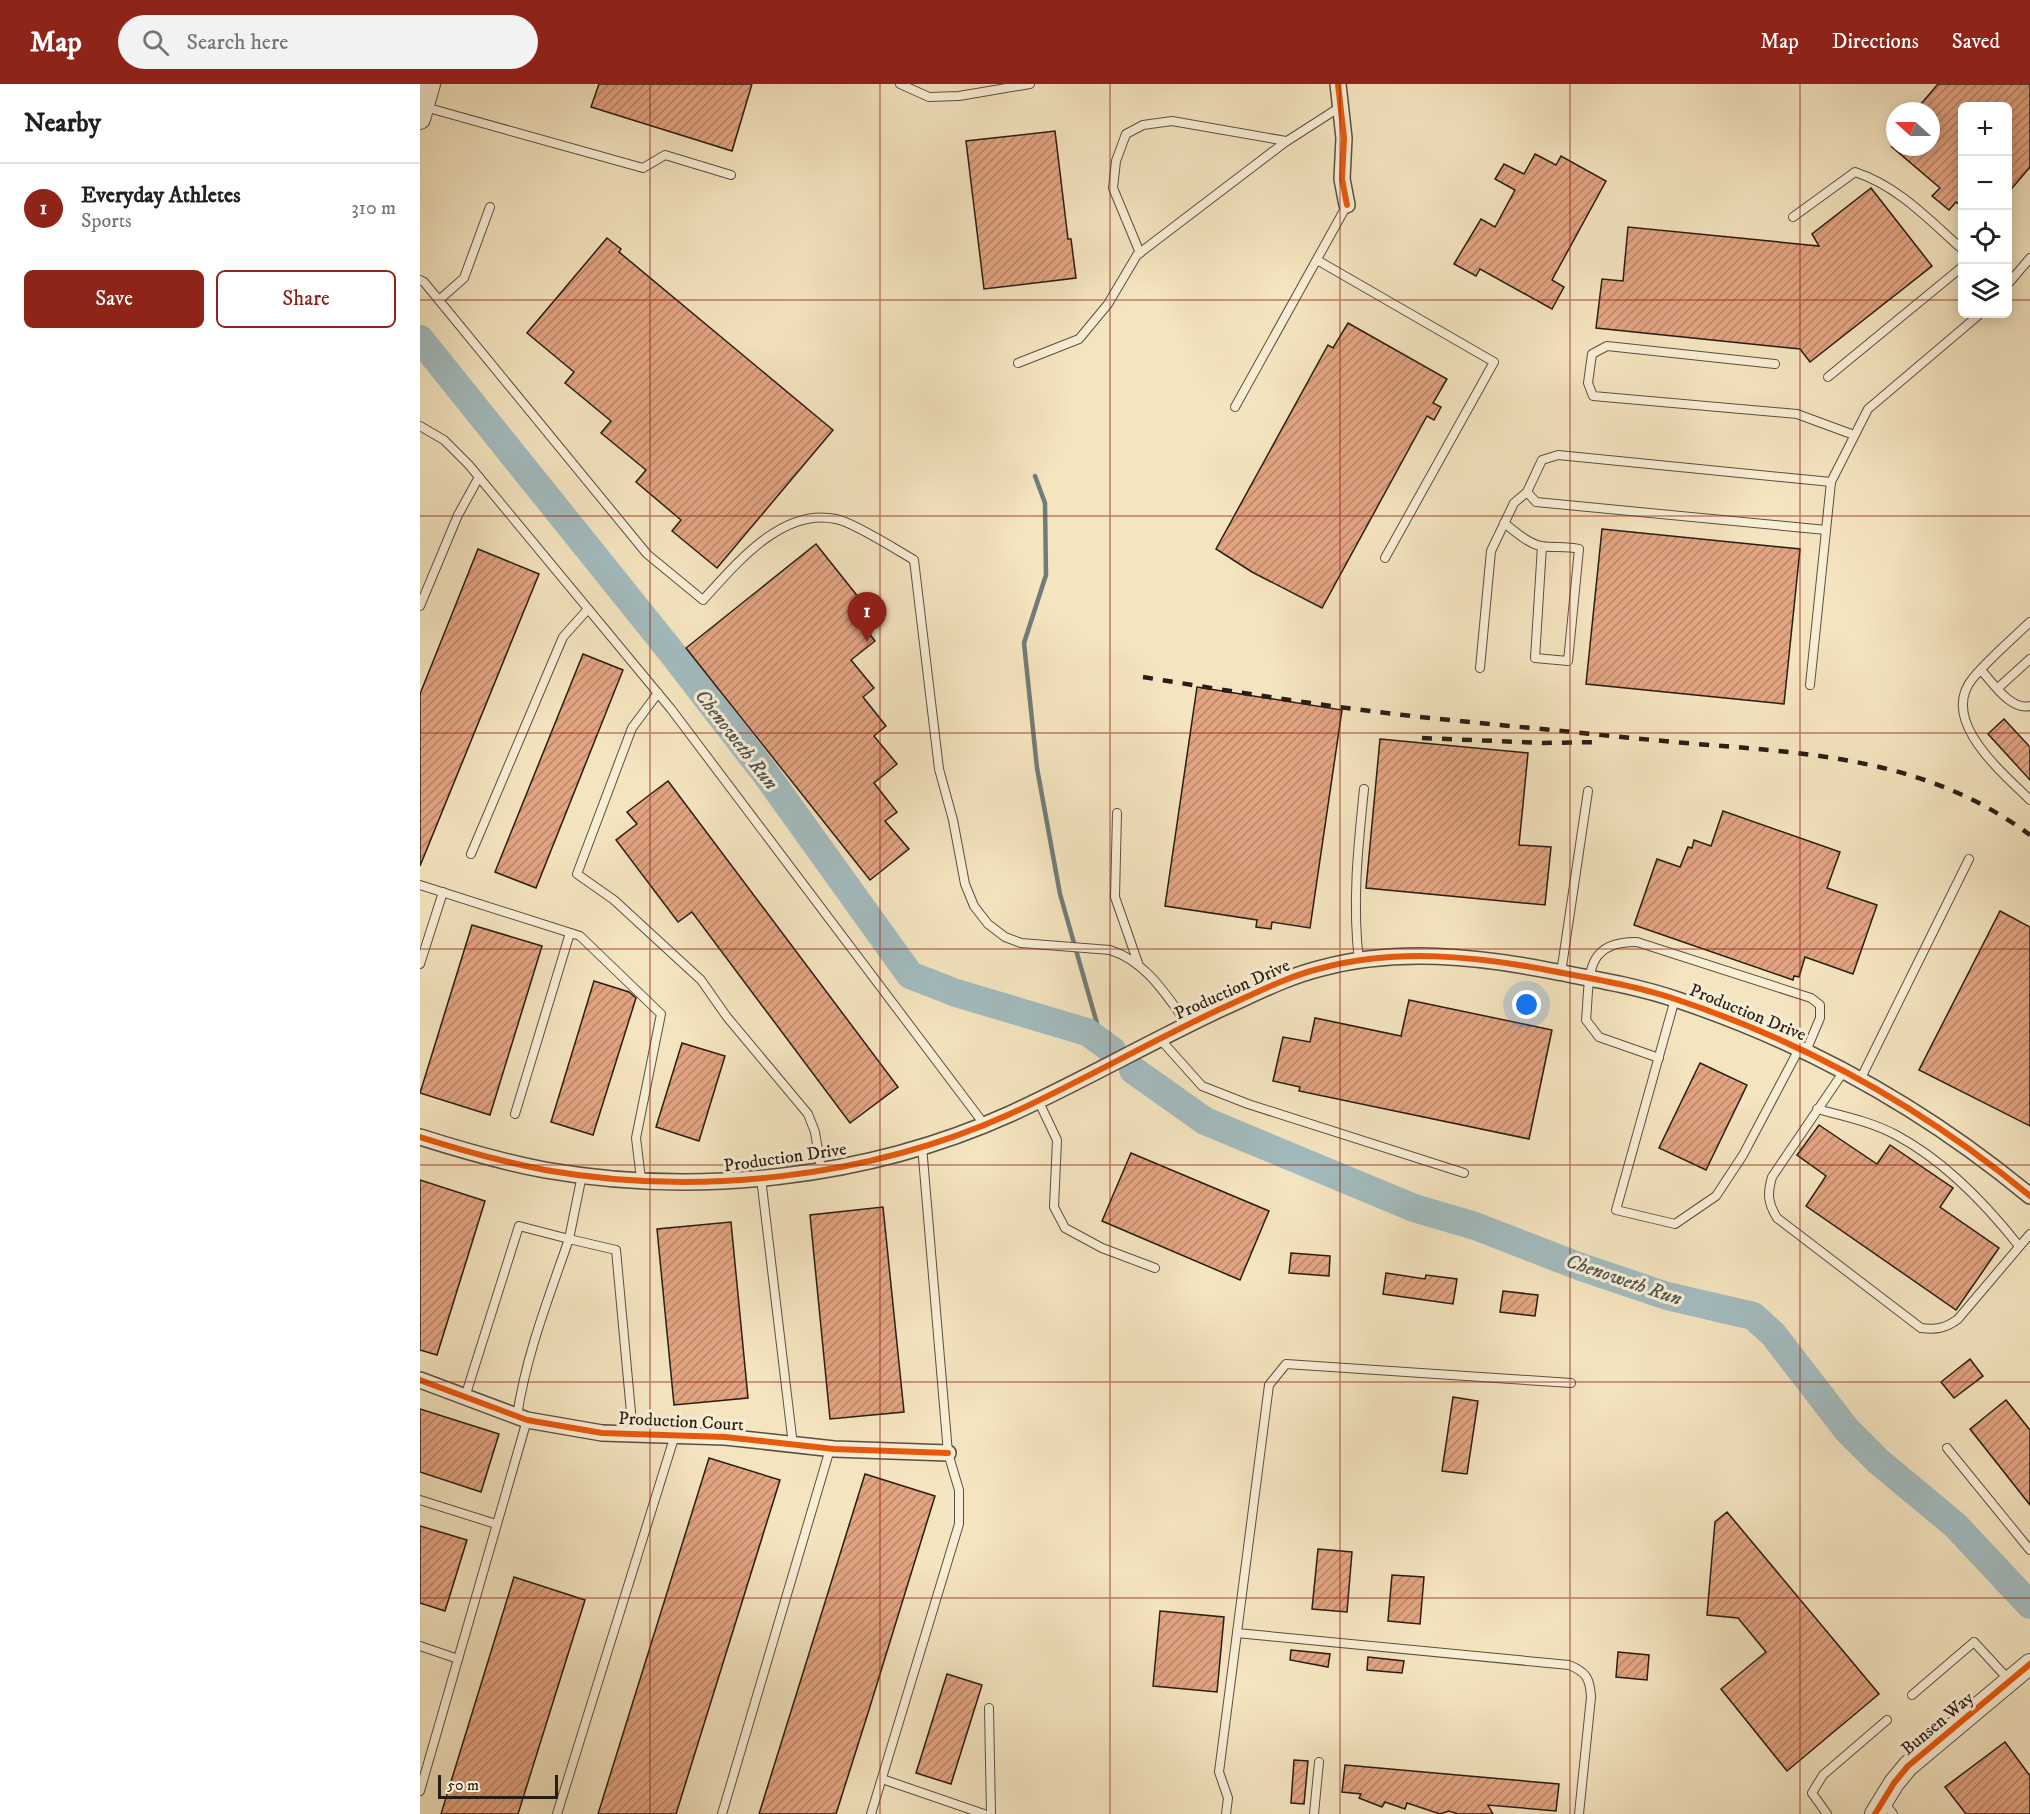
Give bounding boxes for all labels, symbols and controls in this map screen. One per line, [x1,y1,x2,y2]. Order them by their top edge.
search box [118,15,538,69]
text: Map [30,25,82,60]
icon: search [139,26,172,59]
text: Search here [187,29,288,56]
text: Map [1760,29,1799,55]
text: Directions [1832,29,1919,55]
text: Saved [1952,29,2000,55]
north arrow [1886,102,1940,156]
map controls [1958,102,2012,318]
button: + [1958,102,2012,156]
text: Nearby [24,107,101,140]
button: − [1958,156,2012,210]
text: Everyday Athletes [81,182,240,209]
text: 1 [40,196,47,221]
text: 310 m [351,196,396,221]
text: Sports [81,209,132,234]
button: locate [1958,210,2012,264]
button: layers [1958,264,2012,318]
button: Save [24,270,204,328]
button: Share [216,270,396,328]
pin: 1 [848,592,886,642]
water label: Chenoweth Run [689,685,783,795]
street label: Production Drive [1171,955,1293,1025]
street label: Production Drive [1686,980,1809,1046]
your location [1512,990,1541,1019]
street label: Production Drive [722,1138,848,1178]
water label: Chenoweth Run [1562,1249,1685,1312]
street label: Production Court [618,1408,744,1436]
street label: Bunsen Way [1897,1687,1979,1760]
scale bar [438,1772,558,1800]
text: 50 m [447,1775,479,1795]

